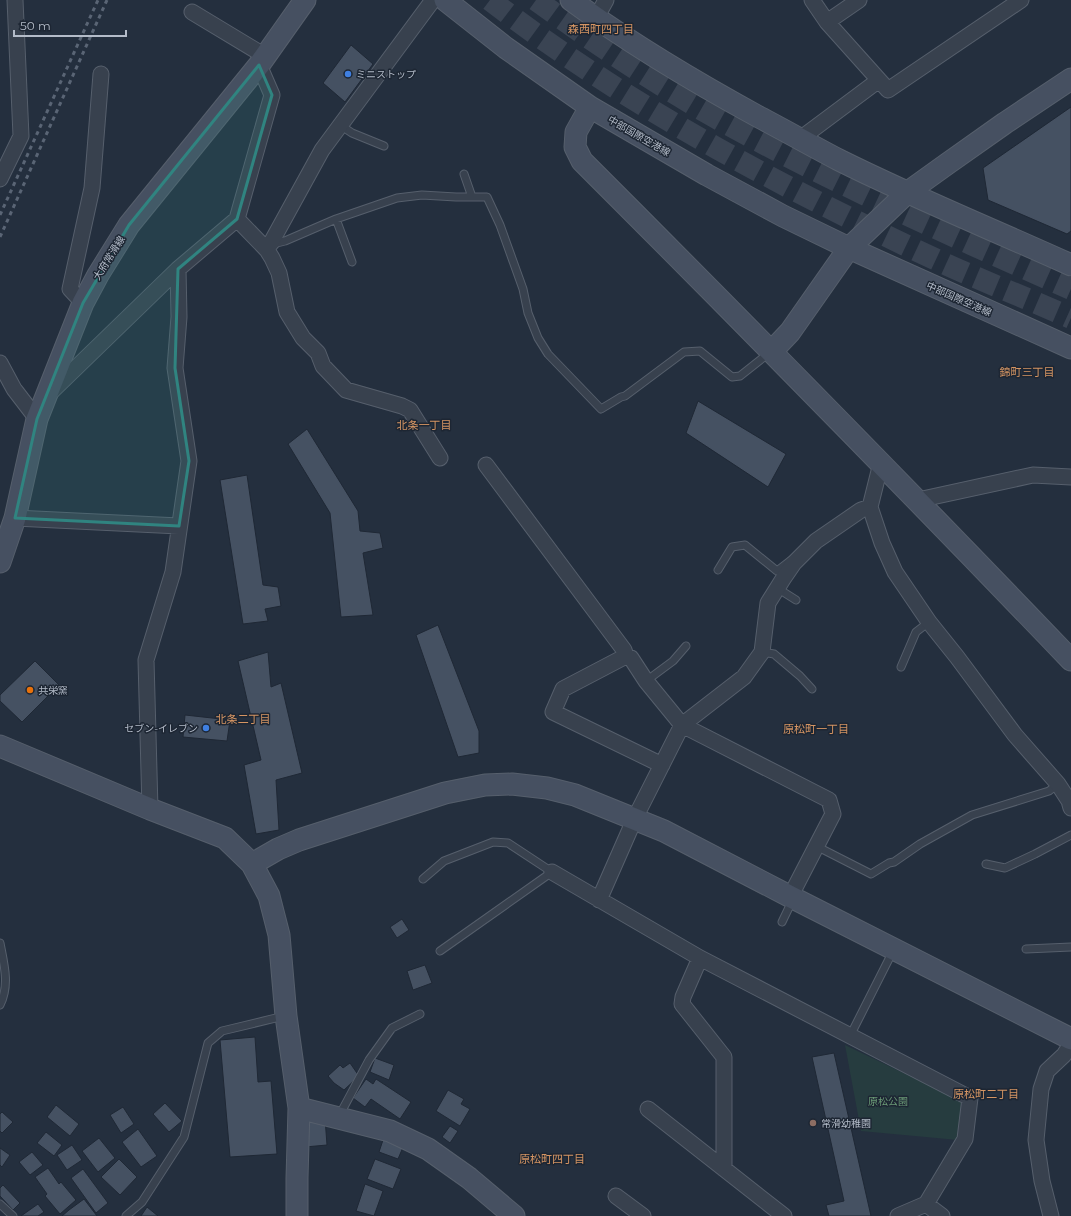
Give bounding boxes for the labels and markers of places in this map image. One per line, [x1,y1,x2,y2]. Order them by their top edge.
place label: ミニストップ [356,68,416,81]
marker: ミニストップ [343,69,353,79]
place label: 共栄窯 [38,684,68,697]
marker: 共栄窯 [25,685,35,695]
place label: セブン-イレブン [124,722,198,735]
marker: セブン-イレブン [201,723,211,733]
place label: 常滑幼稚園 [821,1117,871,1130]
marker: 常滑幼稚園 [808,1118,818,1128]

